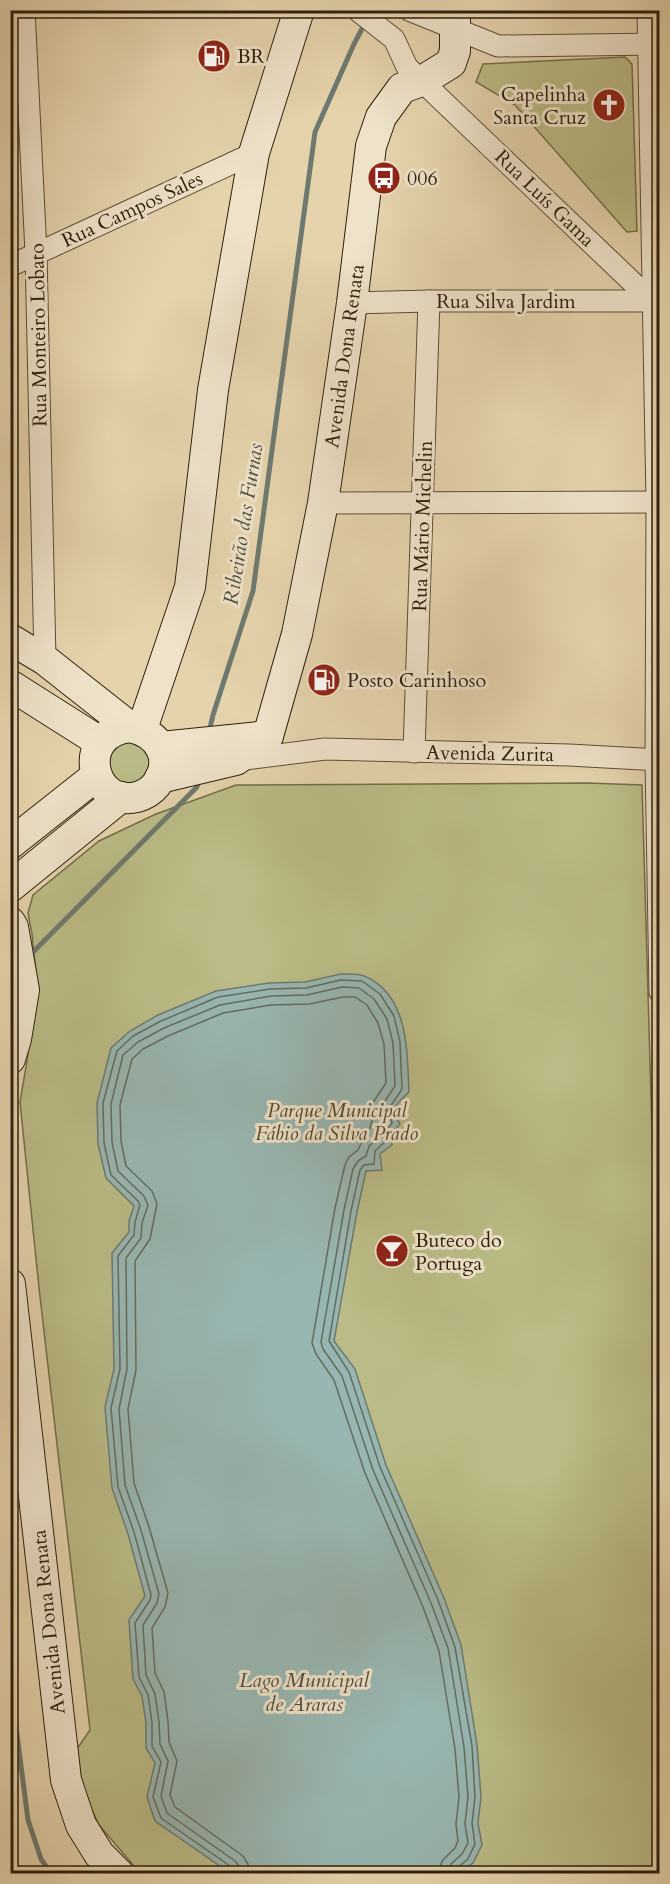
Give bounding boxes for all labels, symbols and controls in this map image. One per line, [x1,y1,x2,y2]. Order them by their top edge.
fuel station icon: BR [196,38,232,74]
place label: BR [237,43,265,70]
place label: Capelinha Santa Cruz [493,81,586,131]
church icon: Capelinha Santa Cruz [591,87,627,123]
street label: Rua Luís Gama [489,144,601,253]
bus stop icon: 006 [366,160,402,196]
street label: Rua Campos Sales [57,165,207,254]
place label: 006 [407,165,438,192]
street label: Rua Monteiro Lobato [23,243,54,427]
street label: Avenida Dona Renata [318,262,371,450]
street label: Rua Silva Jardim [436,288,576,315]
street label: Rua Mário Michelin [406,439,439,612]
water label: Ribeirão das Furnas [216,441,271,607]
fuel station icon: Posto Carinhoso [306,662,342,698]
place label: Posto Carinhoso [347,667,487,694]
street label: Avenida Zurita [426,739,555,768]
park label: Parque Municipal Fábio da Silva Prado [256,1097,418,1147]
place label: Buteco do Portuga [415,1227,502,1277]
bar icon: Buteco do Portuga [374,1233,410,1269]
street label: Avenida Dona Renata [25,1528,72,1716]
water label: Lago Municipal de Araras [239,1666,370,1719]

